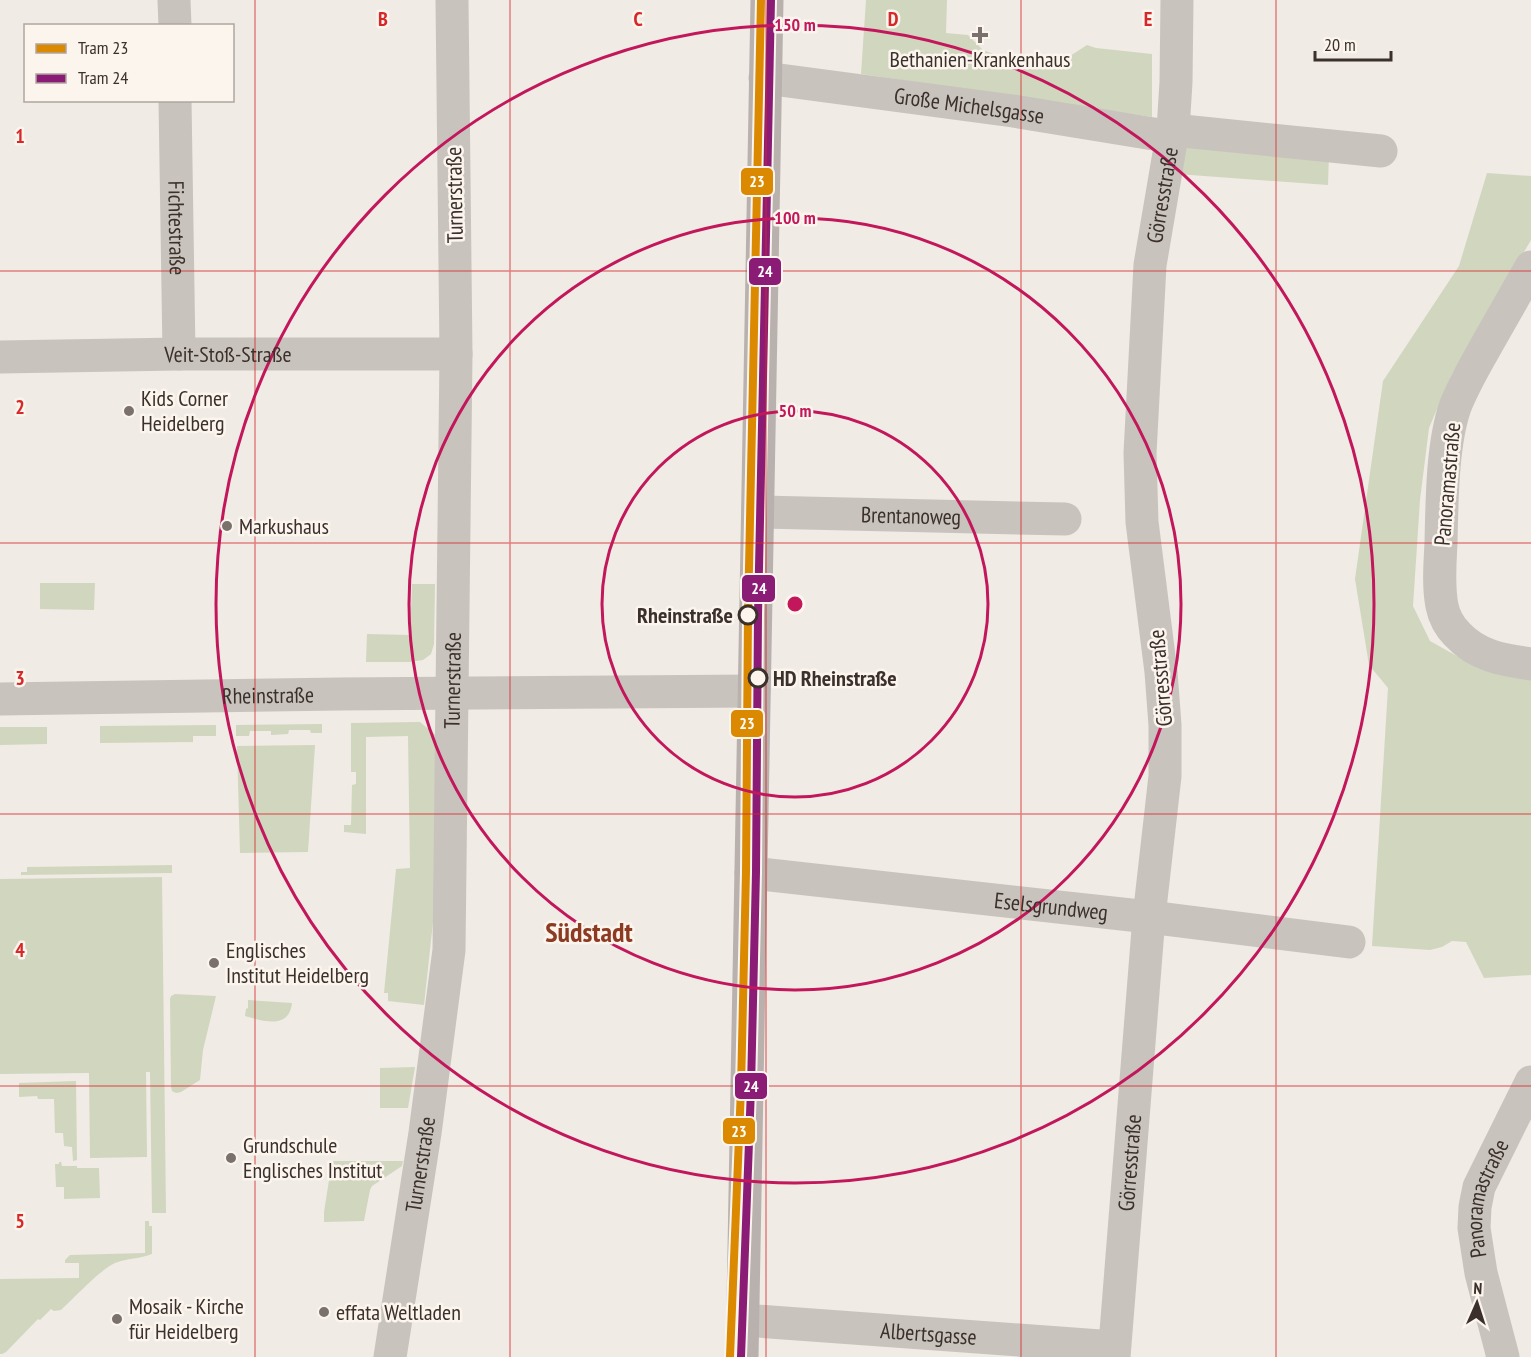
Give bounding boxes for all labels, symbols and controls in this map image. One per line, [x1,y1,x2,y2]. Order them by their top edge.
text: B [378,6,388,32]
text: C [633,6,643,32]
text: D [888,6,899,32]
text: E [1144,6,1152,32]
text: 150 m [774,13,816,36]
legend [24,24,234,102]
scale bar [1315,24,1392,62]
marker: Bethanien-Krankenhaus [971,26,989,44]
text: 20 m [1324,33,1356,56]
text: Tram 23 [78,36,128,59]
place label: Bethanien-Krankenhaus [890,45,1070,73]
text: Tram 24 [78,66,128,89]
street label: Große Michelsgasse [892,81,1046,130]
text: 1 [15,123,25,149]
street label: Görresstraße [1140,145,1184,245]
street label: Turnerstraße [439,147,469,243]
line badge: 23 [740,167,774,196]
text: 23 [749,171,765,191]
street label: Fichtestraße [162,180,192,275]
text: 100 m [774,206,816,229]
line badge: 24 [748,257,782,286]
text: 24 [757,261,773,281]
street label: Veit-Stoß-Straße [163,340,292,368]
place label: Kids Corner Heidelberg [141,384,228,437]
text: 2 [15,394,25,420]
text: 50 m [779,399,811,422]
marker: Kids Corner Heidelberg [122,404,136,418]
street label: Panoramastraße [1428,421,1466,547]
street label: Brentanoweg [861,500,961,531]
place label: Markushaus [239,512,329,540]
marker: Markushaus [220,519,234,533]
line badge: 24 [741,574,776,603]
text: 24 [751,578,767,598]
centre of rings [785,594,805,614]
place label: Rheinstraße [637,601,733,629]
marker: Rheinstraße [738,605,758,625]
street label: Görresstraße [1142,628,1178,728]
street label: Turnerstraße [438,632,467,729]
place label: HD Rheinstraße [773,664,897,692]
text: 3 [15,665,25,691]
marker: HD Rheinstraße [748,668,768,688]
street label: Rheinstraße [222,680,314,710]
line badge: 23 [730,709,764,738]
text: 23 [739,713,755,733]
street label: Eselsgrundweg [993,886,1109,926]
district label: Südstadt [545,913,633,950]
place label: Englisches Institut Heidelberg [226,936,369,989]
text: 4 [15,937,25,963]
marker: Englisches Institut Heidelberg [207,956,221,970]
line badge: 24 [734,1072,768,1100]
text: 24 [743,1076,759,1096]
street label: Görresstraße [1112,1113,1147,1212]
street label: Turnerstraße [399,1115,441,1214]
line badge: 23 [722,1117,756,1145]
text: 23 [731,1121,747,1141]
place label: Grundschule Englisches Institut [243,1131,382,1184]
street label: Panoramastraße [1460,1134,1515,1260]
marker: Grundschule Englisches Institut [224,1151,238,1165]
text: 5 [15,1208,25,1234]
north arrow [1447,1273,1507,1333]
text: N [1473,1278,1483,1298]
place label: Mosaik - Kirche für Heidelberg [129,1292,244,1345]
place label: effata Weltladen [336,1298,461,1326]
marker: effata Weltladen [317,1305,331,1319]
marker: Mosaik - Kirche für Heidelberg [110,1312,124,1326]
street label: Albertsgasse [879,1316,978,1351]

